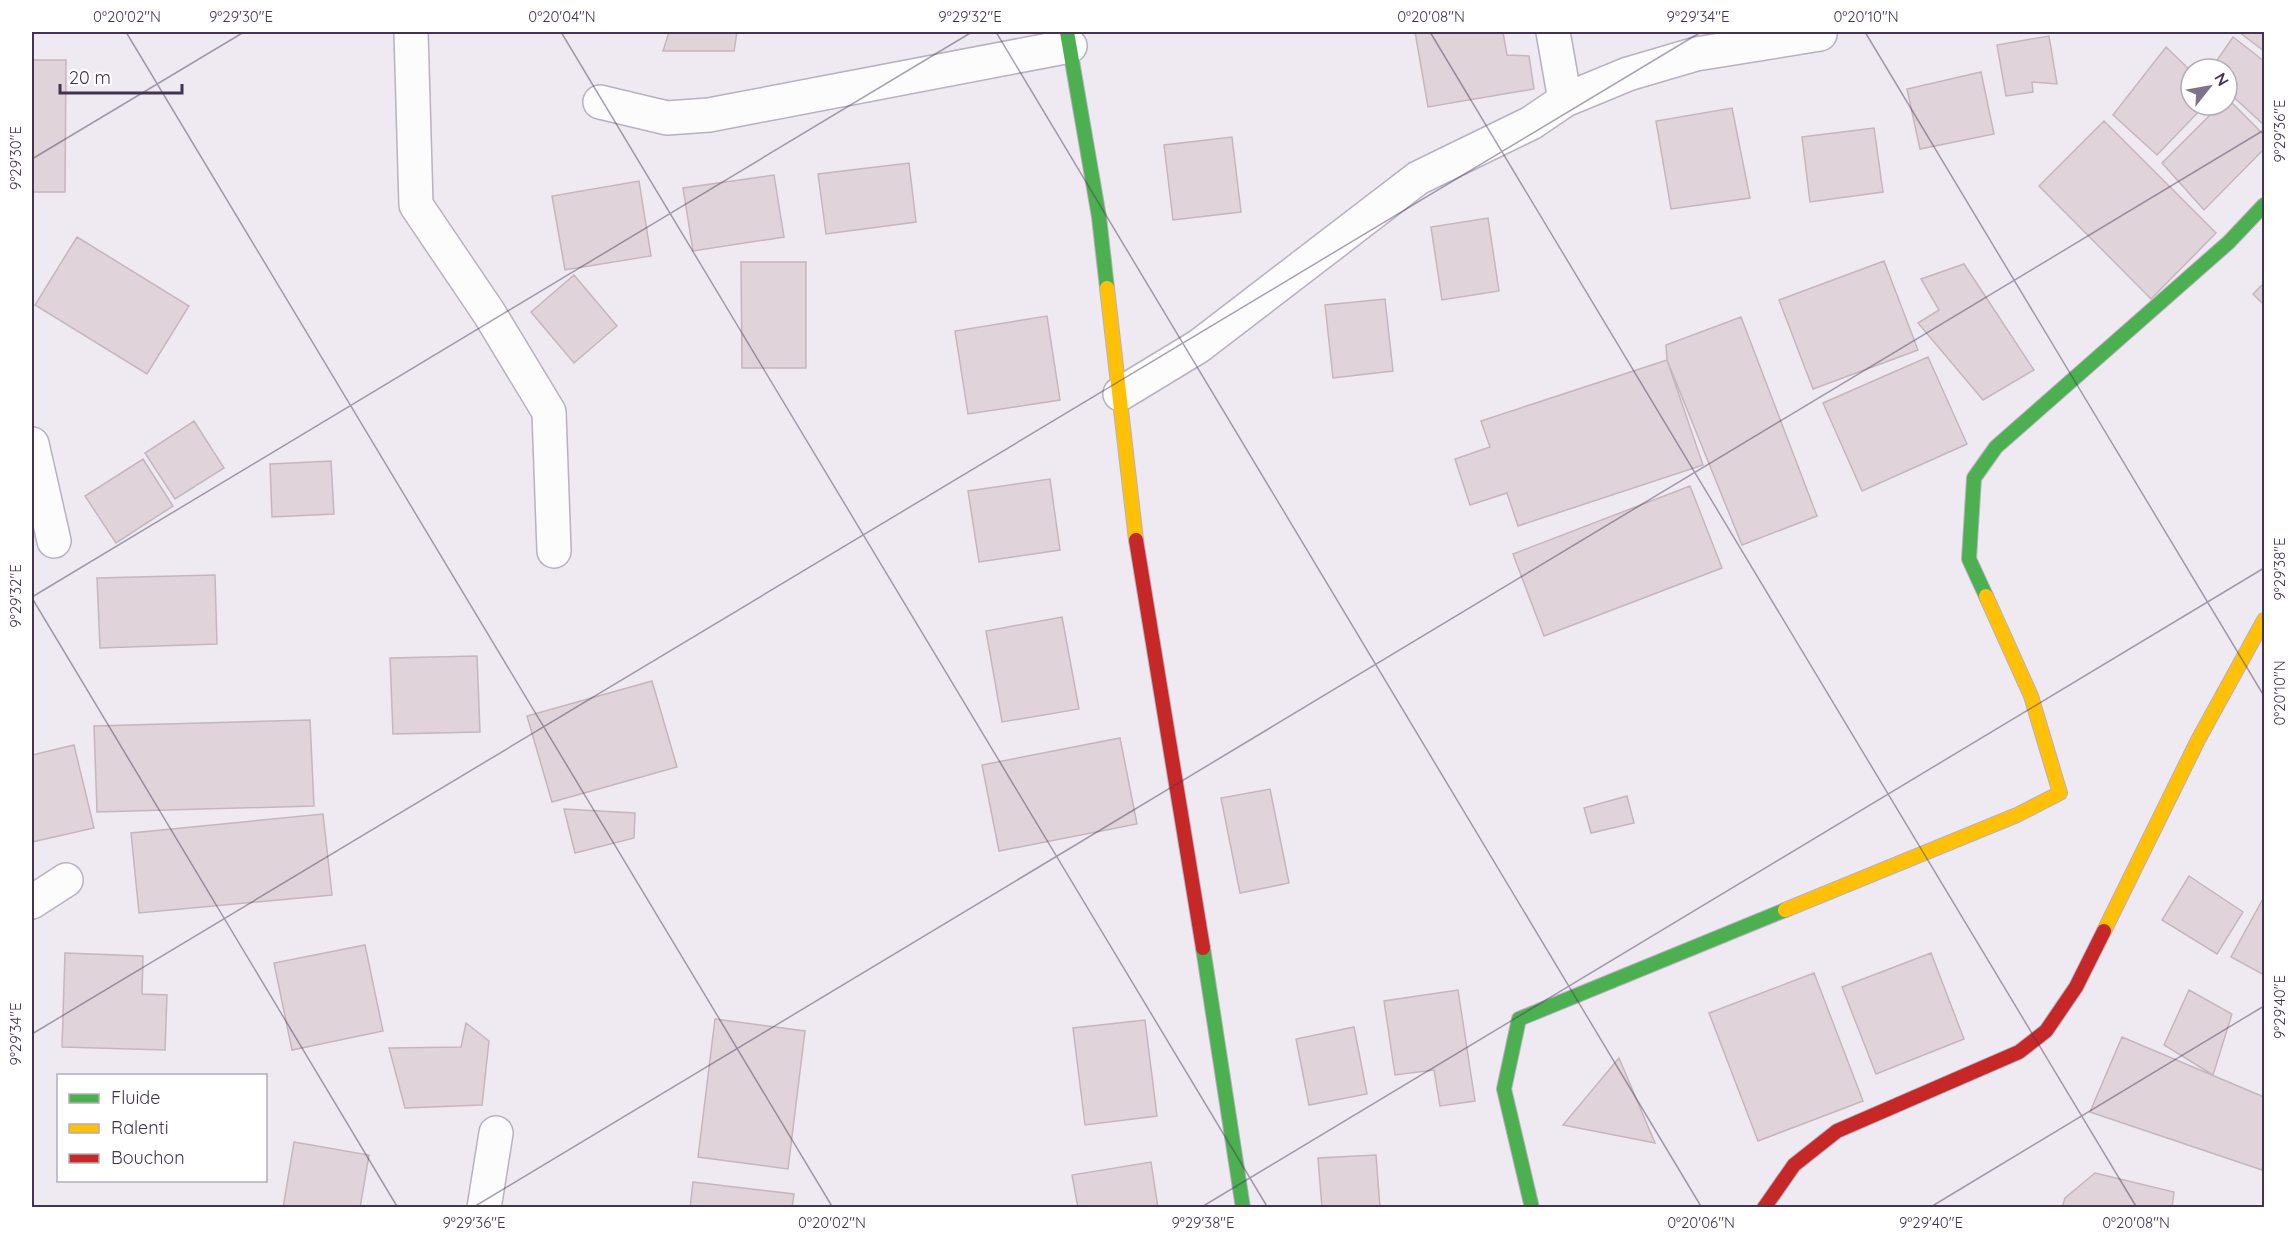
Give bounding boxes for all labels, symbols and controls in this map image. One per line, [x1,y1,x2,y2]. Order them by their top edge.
text: 0°20'02"N [93,7,161,26]
text: 9°29'30"E [209,7,273,26]
text: 0°20'04"N [528,7,596,26]
text: 9°29'32"E [938,7,1002,26]
text: 0°20'08"N [1397,7,1465,26]
text: 9°29'34"E [1667,7,1729,26]
text: 0°20'10"N [1833,7,1899,26]
scale bar [60,57,182,95]
north arrow [2179,57,2239,117]
text: 20 m [69,66,111,89]
text: N [2210,69,2233,89]
text: 9°29'36"E [2270,99,2289,163]
text: 9°29'30"E [6,126,25,190]
text: 9°29'38"E [2270,537,2289,601]
text: 9°29'32"E [6,564,25,628]
text: 0°20'10"N [2270,660,2289,726]
text: 9°29'40"E [2270,975,2289,1039]
text: 9°29'34"E [6,1003,25,1065]
legend [57,1074,267,1182]
text: Fluide [111,1086,160,1109]
text: Ralenti [111,1116,169,1139]
text: Bouchon [111,1146,185,1169]
text: 9°29'36"E [442,1213,506,1232]
text: 0°20'02"N [798,1213,866,1232]
text: 9°29'38"E [1171,1213,1235,1232]
text: 0°20'06"N [1667,1213,1735,1232]
text: 9°29'40"E [1899,1213,1963,1232]
text: 0°20'08"N [2102,1213,2170,1232]

